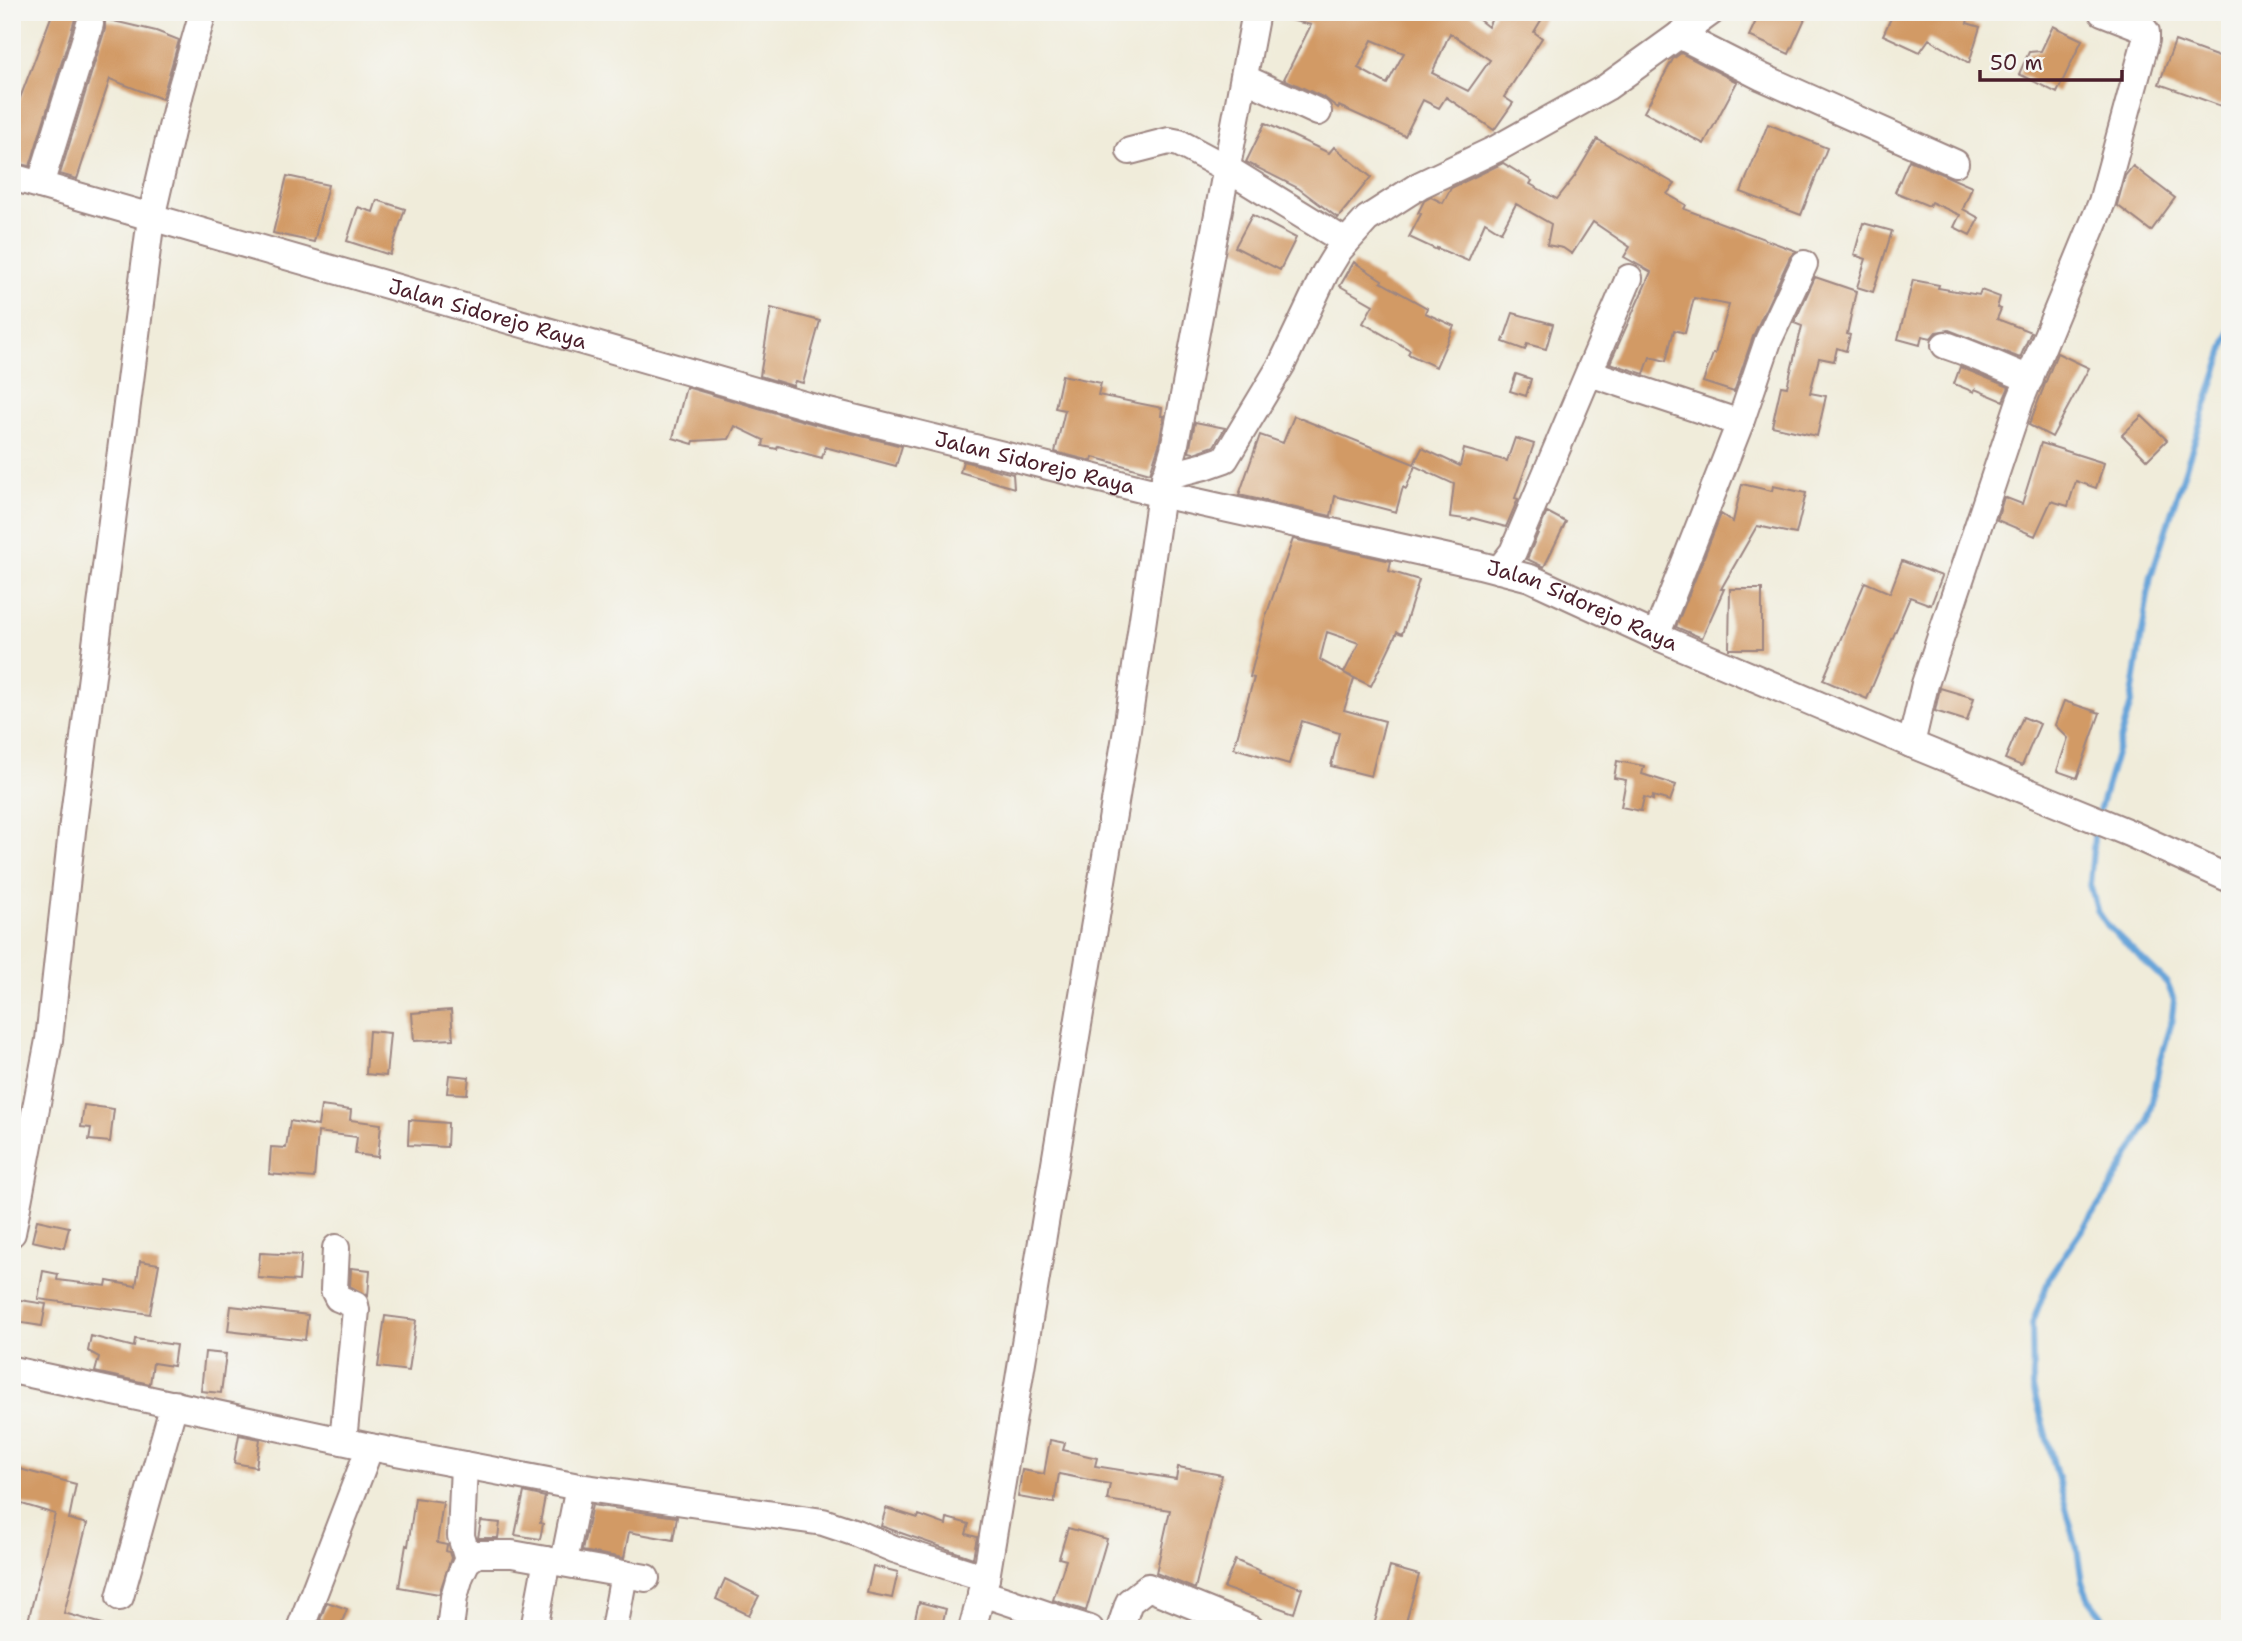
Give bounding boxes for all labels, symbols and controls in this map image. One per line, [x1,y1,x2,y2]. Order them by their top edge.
scale bar [1980,38,2121,82]
text: 50 m [1990,49,2043,77]
street label: Jalan Sidorejo Raya [385,272,590,356]
street label: Jalan Sidorejo Raya [932,425,1138,501]
street label: Jalan Sidorejo Raya [1484,553,1682,658]

